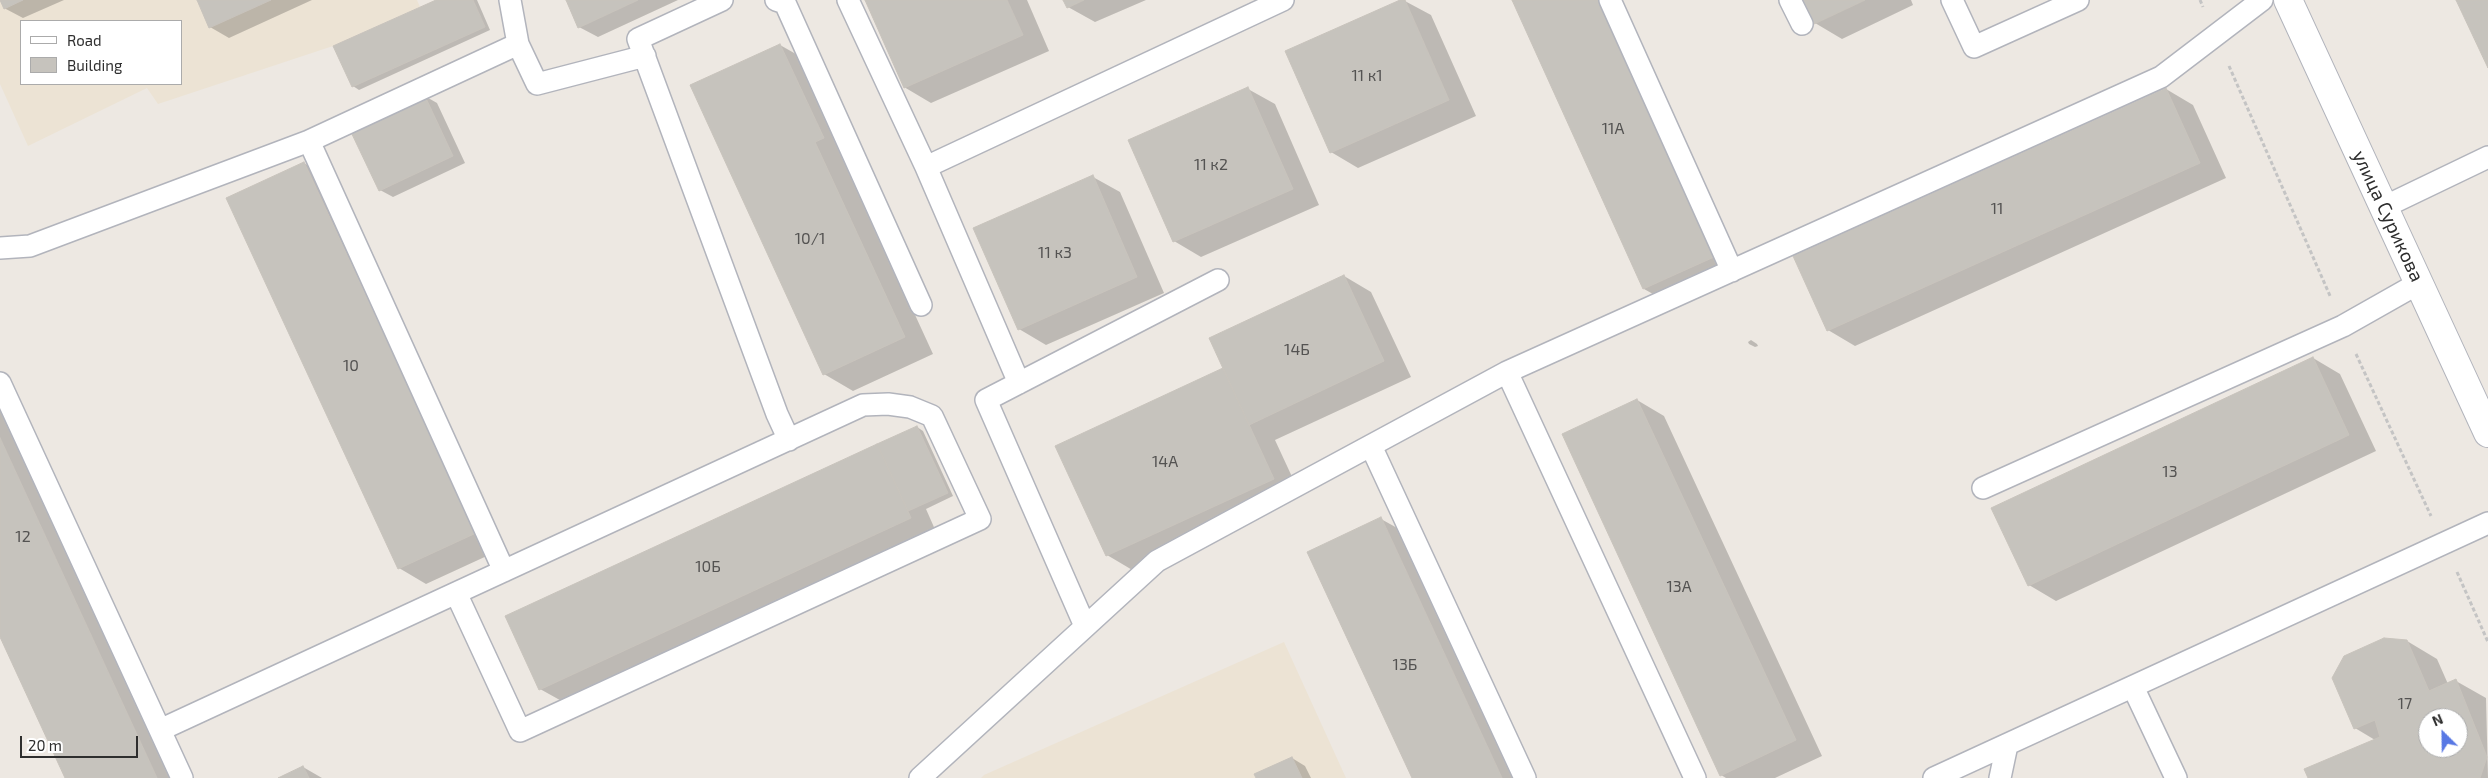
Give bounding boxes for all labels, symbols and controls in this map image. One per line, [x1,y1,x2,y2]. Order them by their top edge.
legend [20,20,182,85]
text: Road [67,31,102,49]
text: Building [67,56,122,74]
house number: 11 к1 [1351,66,1383,86]
house number: 11А [1602,119,1624,139]
street label: улица Сурикова [2348,147,2428,285]
house number: 11 к2 [1194,155,1228,175]
house number: 11 [1991,199,2003,219]
house number: 10/1 [795,229,825,249]
house number: 11 к3 [1038,243,1072,263]
house number: 14Б [1284,340,1310,360]
house number: 10 [343,356,359,376]
house number: 14А [1152,452,1178,472]
house number: 13 [2162,462,2178,482]
house number: 12 [15,527,31,547]
house number: 10Б [695,557,721,577]
house number: 13А [1666,577,1692,597]
house number: 13Б [1393,655,1417,675]
house number: 17 [2398,694,2412,714]
north arrow [2418,708,2468,758]
text: N [2429,710,2445,729]
scale bar [22,726,140,758]
text: 20 m [28,736,62,754]

